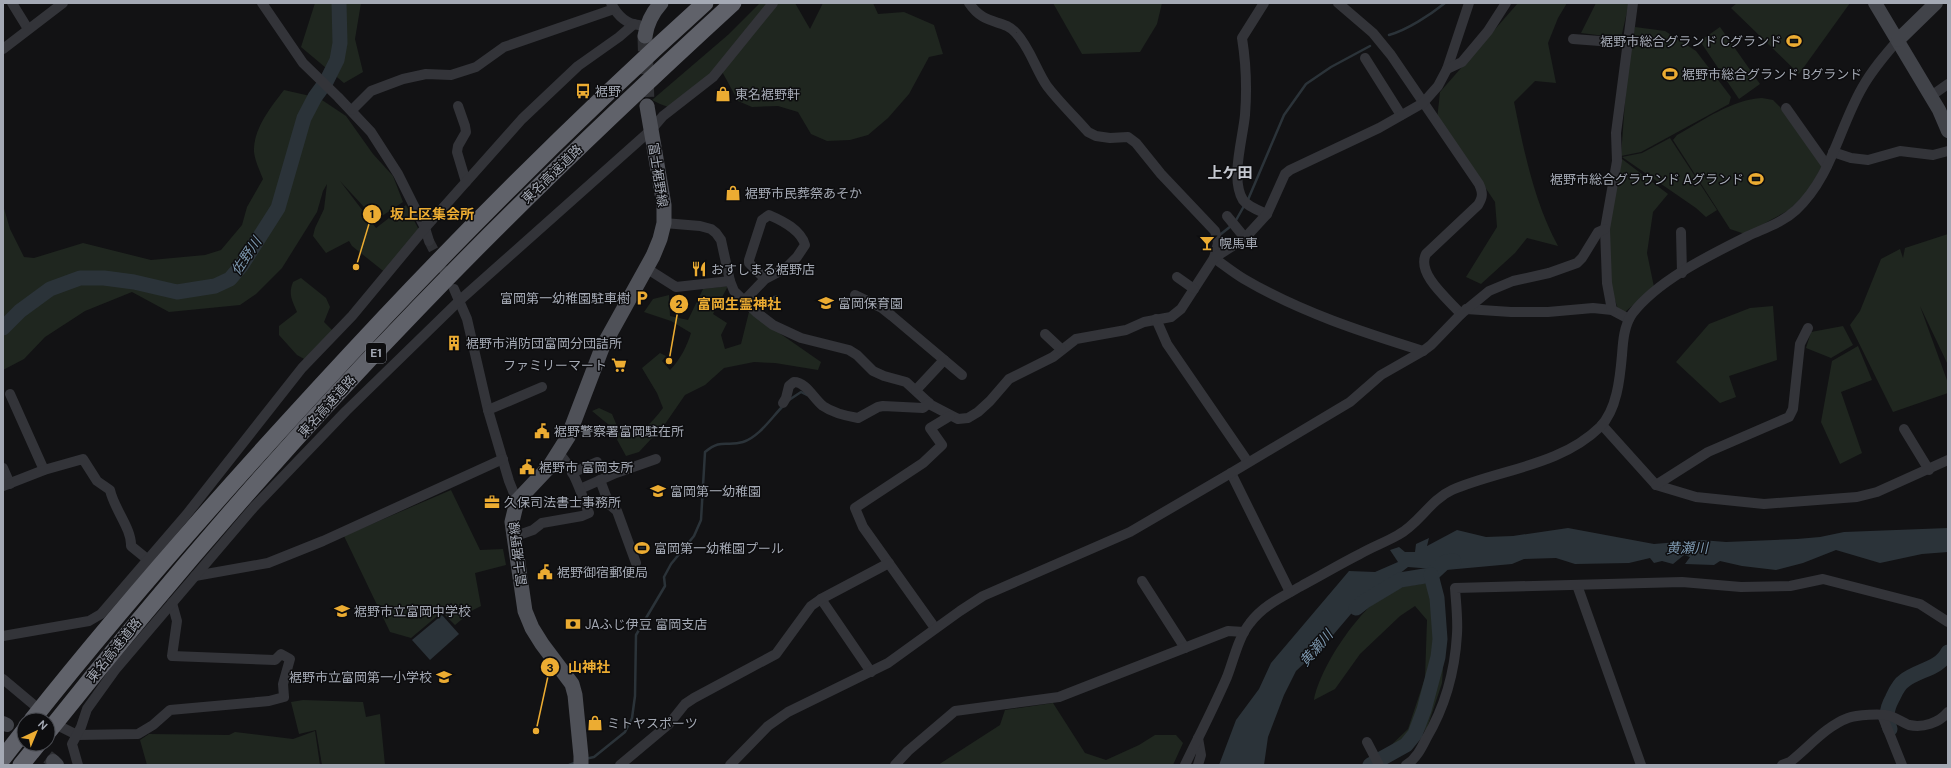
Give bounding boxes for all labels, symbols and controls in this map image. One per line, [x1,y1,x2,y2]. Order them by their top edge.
sports icon: 裾野市総合グランド Cグランド [1785,32,1803,50]
place label: 裾野市総合グランド Cグランド [1600,33,1782,50]
sports icon: 裾野市総合グランド Bグランド [1661,65,1679,83]
place label: 裾野市総合グランド Bグランド [1682,66,1862,83]
bus stop icon: 裾野 [574,82,592,100]
place label: 裾野 [595,83,621,100]
shop icon: 東名裾野軒 [714,85,732,103]
place label: 東名裾野軒 [735,86,800,103]
street label: 東名高速道路 [518,141,586,207]
street label: 富士裾野線 [645,142,671,208]
district label: 上ケ田 [1207,163,1253,183]
sports icon: 裾野市総合グラウンド Aグランド [1747,170,1765,188]
place label: 裾野市総合グラウンド Aグランド [1550,171,1744,188]
shop icon: 裾野市民葬祭あそか [724,184,742,202]
place label: 裾野市民葬祭あそか [745,185,862,202]
callout: 坂上区集会所 [362,201,482,227]
text: 坂上区集会所 [390,205,474,223]
text: 1 [370,206,374,222]
water label: 佐野川 [227,232,266,278]
bar icon: 幌馬車 [1198,234,1216,252]
place label: 幌馬車 [1219,235,1258,252]
restaurant icon: おすしまる裾野店 [690,260,708,278]
place label: おすしまる裾野店 [711,261,815,278]
parking icon: 富岡第一幼稚園駐車樹 [633,289,651,307]
place label: 富岡第一幼稚園駐車樹 [500,290,630,307]
callout: 富岡生霊神社 [669,291,789,317]
school or university icon: 富岡保育園 [817,294,835,312]
text: 富岡生霊神社 [697,295,781,313]
place label: 富岡保育園 [838,295,903,312]
text: 2 [676,296,683,312]
building icon: 裾野市消防団富岡分団詰所 [445,334,463,352]
place label: 裾野市消防団富岡分団詰所 [466,335,622,352]
road number: E1 [366,343,386,363]
supermarket icon: ファミリーマート [610,356,628,374]
place label: ファミリーマート [503,357,607,374]
street label: 東名高速道路 [295,371,359,441]
public building icon: 裾野警察署富岡駐在所 [533,422,551,440]
place label: 裾野警察署富岡駐在所 [554,423,684,440]
public building icon: 裾野市 富岡支所 [518,458,536,476]
place label: 裾野市 富岡支所 [539,459,633,476]
school or university icon: 富岡第一幼稚園 [649,482,667,500]
place label: 富岡第一幼稚園 [670,483,761,500]
office icon: 久保司法書士事務所 [483,493,501,511]
place label: 久保司法書士事務所 [504,494,621,511]
street label: 富士裾野線 [506,521,530,587]
sports icon: 富岡第一幼稚園プール [633,539,651,557]
water label: 黄瀬川 [1666,539,1710,557]
place label: 富岡第一幼稚園プール [654,540,784,557]
public building icon: 裾野御宿郵便局 [536,563,554,581]
place label: 裾野御宿郵便局 [557,564,648,581]
school or university icon: 裾野市立富岡中学校 [333,602,351,620]
place label: 裾野市立富岡中学校 [354,603,471,620]
street label: 東名高速道路 [83,614,145,686]
bank icon: JAふじ伊豆 富岡支店 [564,615,582,633]
place label: JAふじ伊豆 富岡支店 [585,616,707,633]
water label: 黄瀬川 [1295,625,1338,670]
callout: 山神社 [540,654,618,680]
text: 山神社 [568,658,610,676]
text: 3 [546,660,554,676]
school or university icon: 裾野市立富岡第一小学校 [435,668,453,686]
place label: 裾野市立富岡第一小学校 [289,669,432,686]
north arrow [16,712,56,752]
shop icon: ミトヤスポーツ [586,714,604,732]
place label: ミトヤスポーツ [607,715,698,732]
text: N [35,717,51,733]

